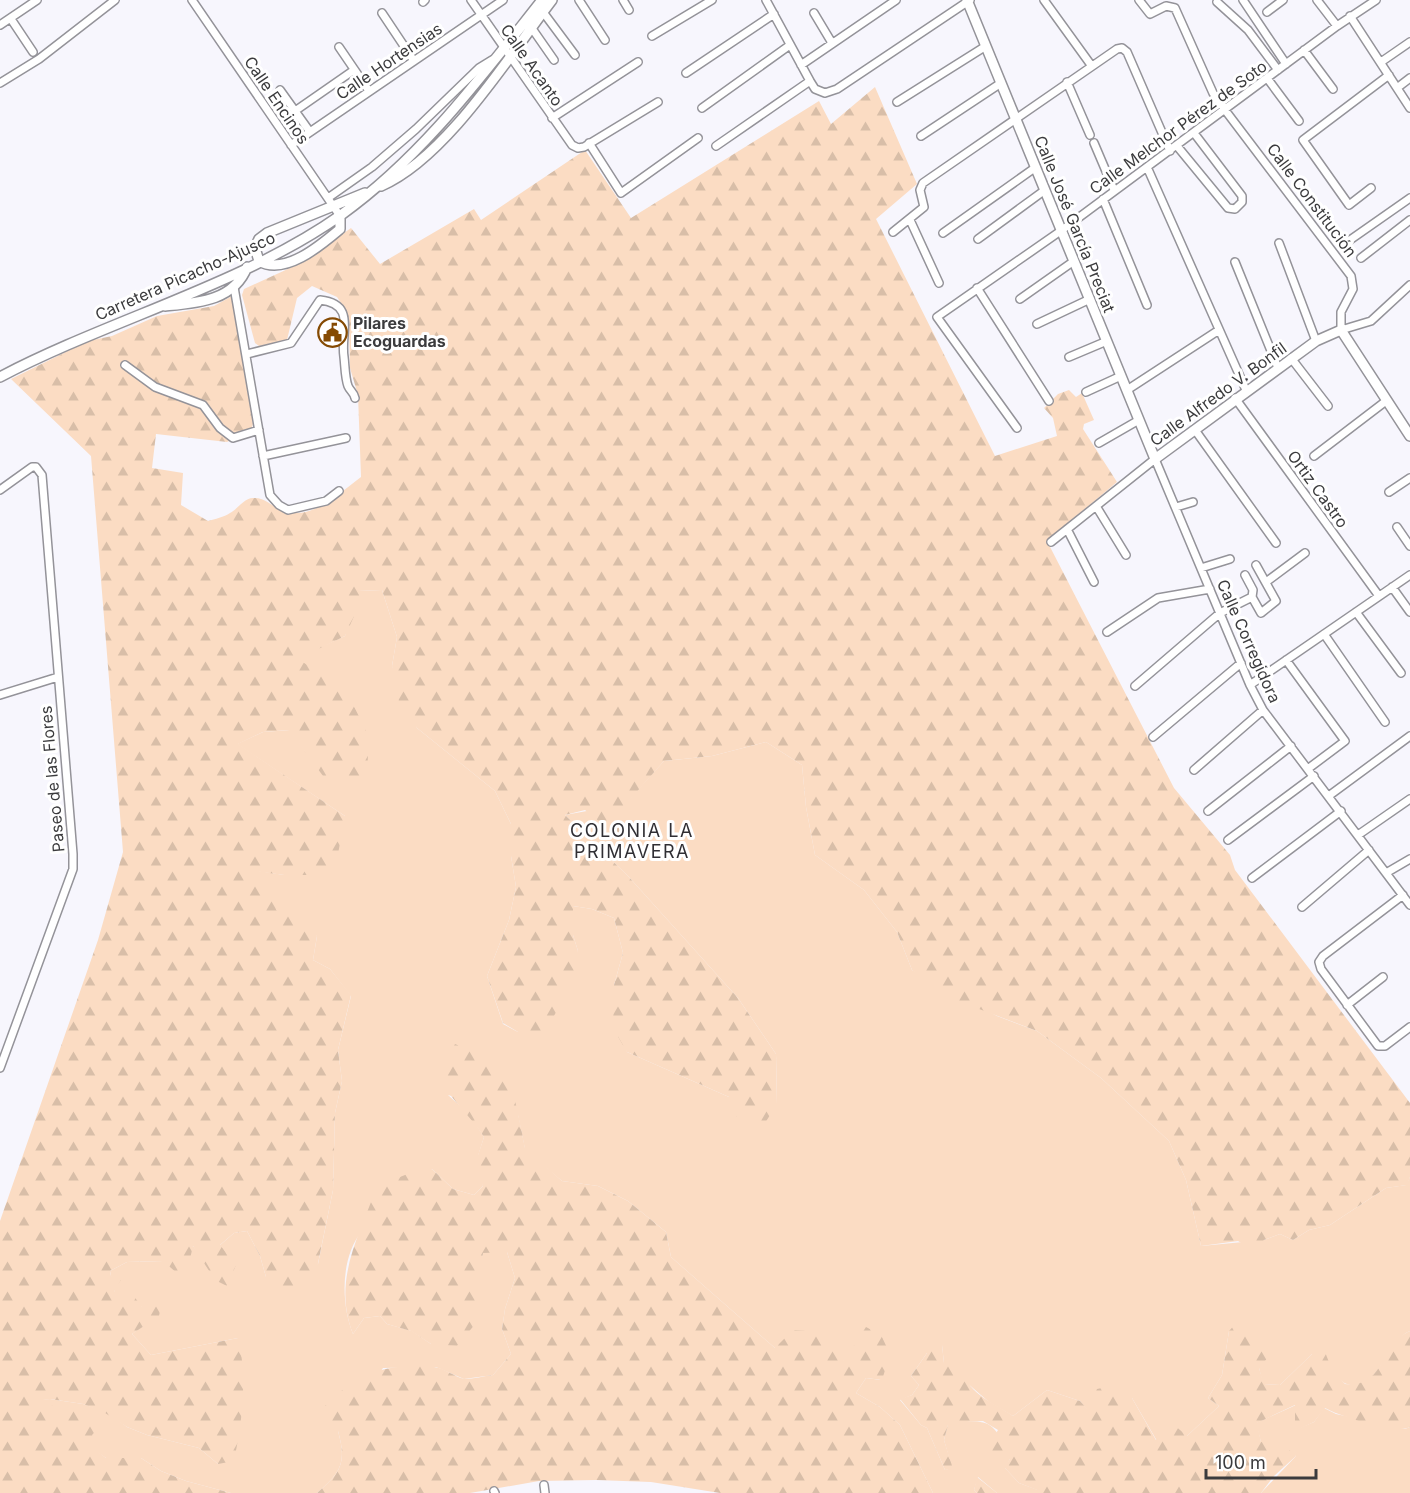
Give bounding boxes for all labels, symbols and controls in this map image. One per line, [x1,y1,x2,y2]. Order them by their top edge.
street label: Calle Hortensias [332,18,446,104]
street label: Calle Acanto [496,20,568,110]
street label: Calle Encinos [240,52,314,148]
street label: Calle Melchor Pérez de Soto [1085,56,1271,198]
street label: Calle José García Preciat [1030,133,1120,315]
street label: Calle Constitución [1263,139,1361,261]
street label: Carretera Picacho-Ajusco [92,227,278,325]
place label: Pilares Ecoguardas [353,313,446,351]
public building icon: Pilares Ecoguardas [316,316,348,348]
street label: Calle Alfredo V. Bonfil [1146,338,1290,450]
street label: Ortiz Castro [1283,446,1353,532]
street label: Calle Corregidora [1213,576,1285,706]
street label: Paseo de las Flores [36,705,68,853]
district label: COLONIA LA PRIMAVERA [570,820,694,862]
scale bar [1206,1442,1316,1480]
text: 100 m [1215,1452,1266,1473]

